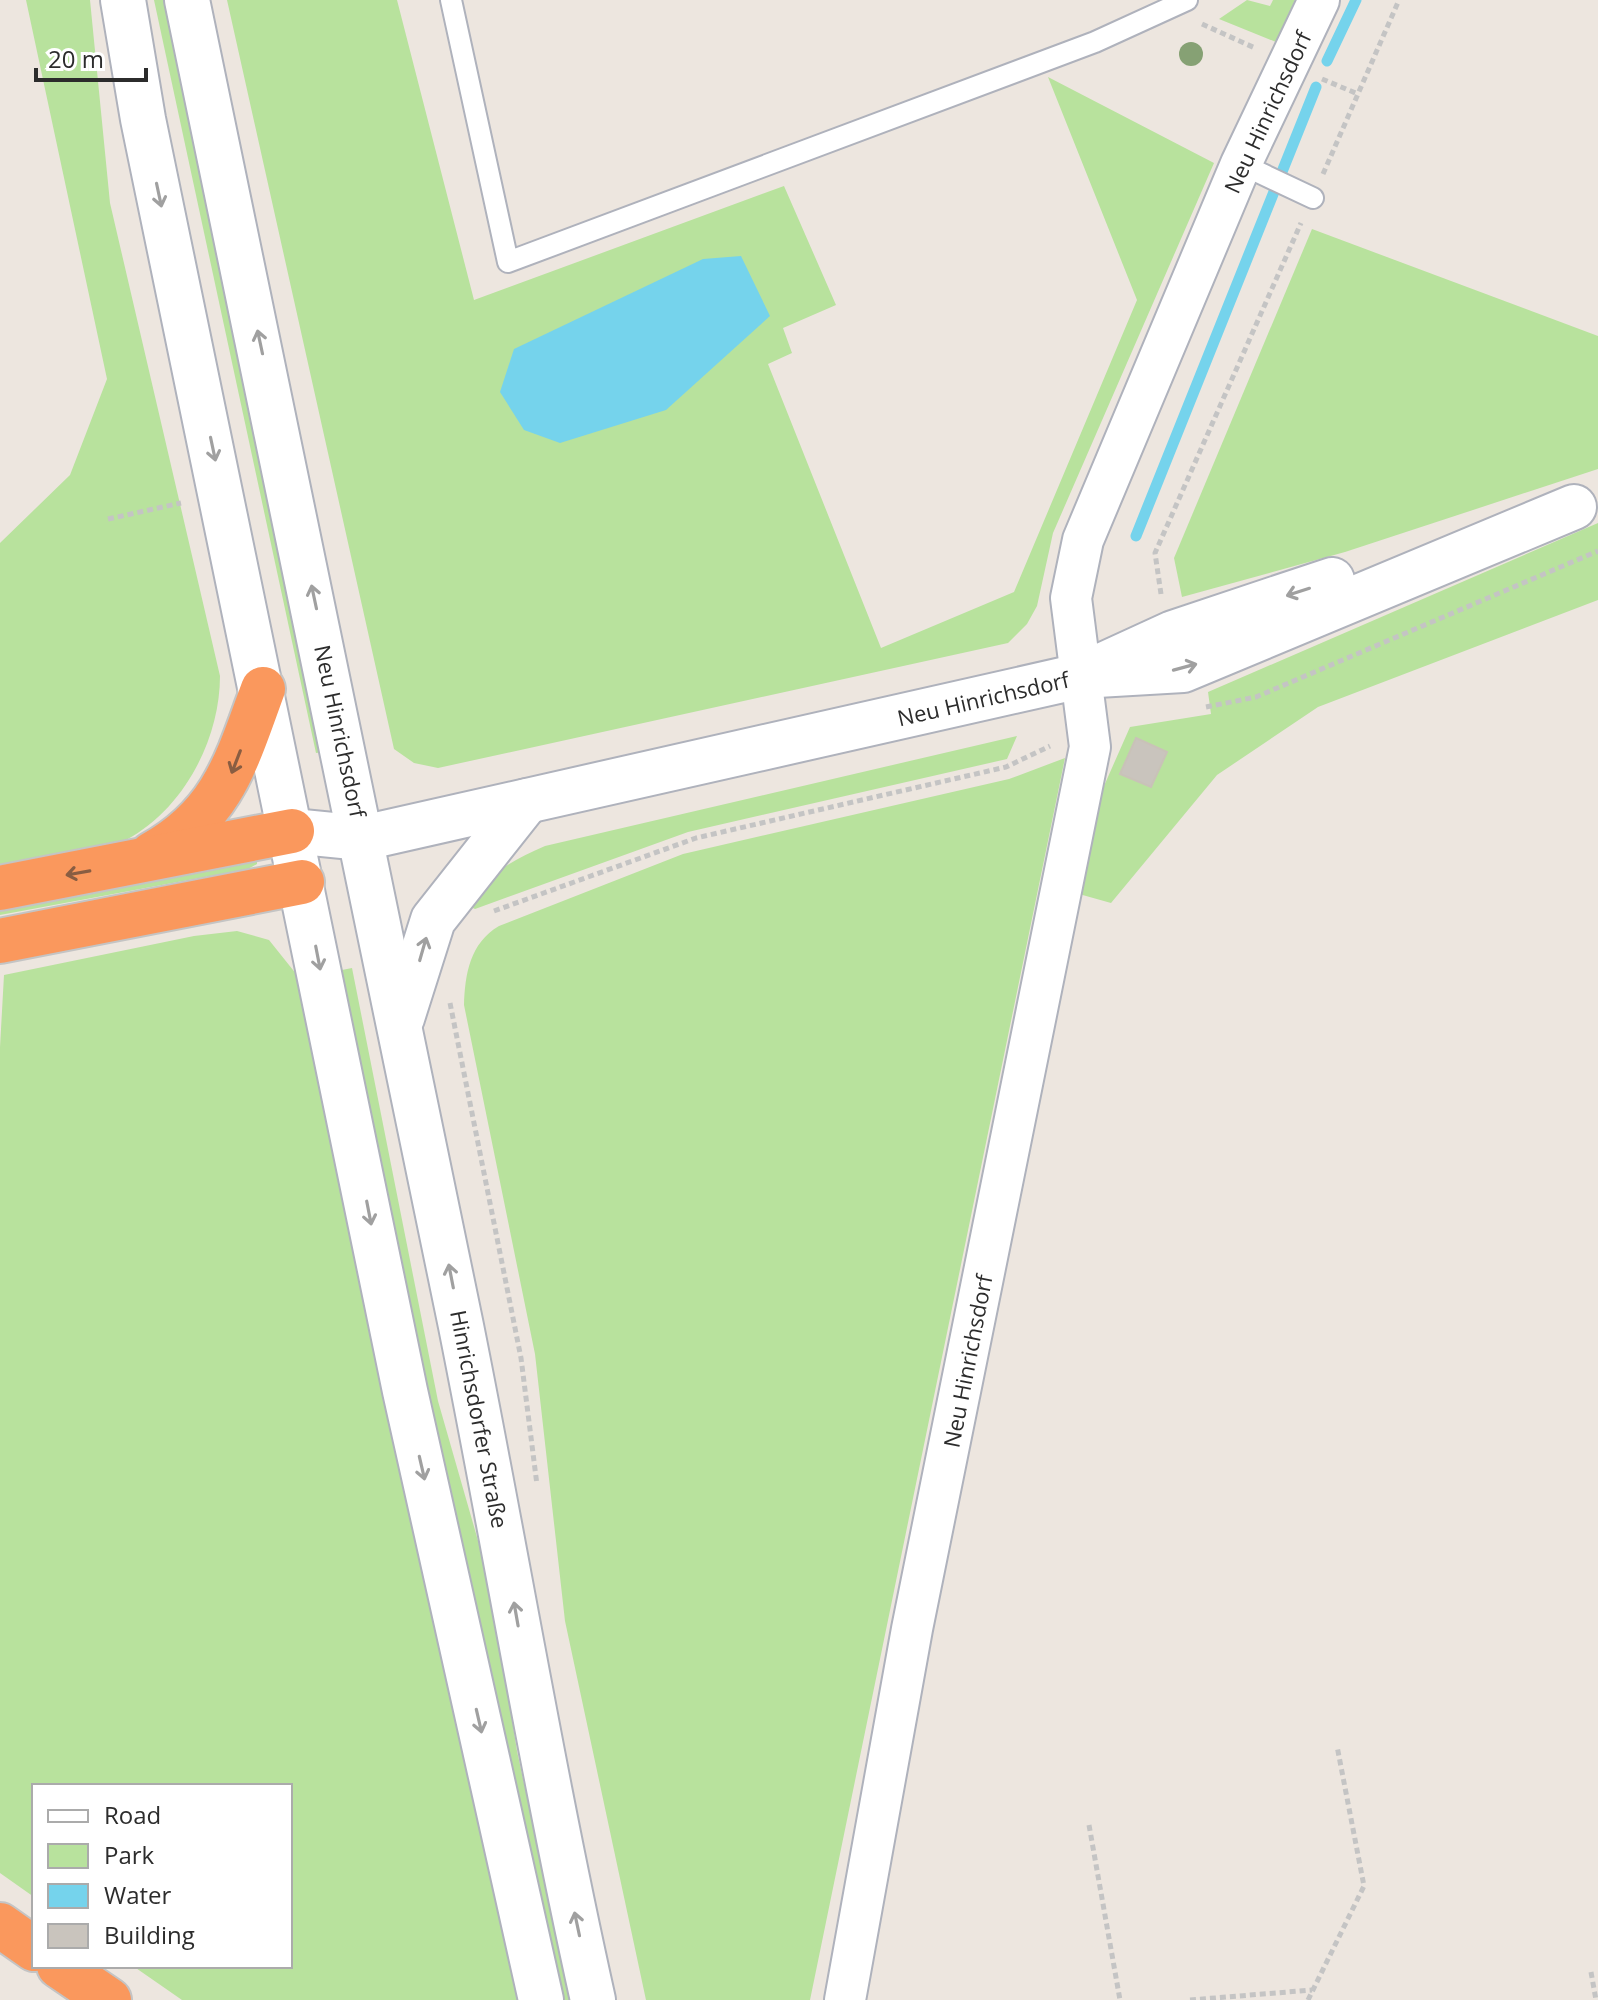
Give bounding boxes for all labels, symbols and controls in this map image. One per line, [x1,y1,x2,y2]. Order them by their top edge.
street label: Neu Hinrichsdorf [1216,25,1318,198]
scale bar [36,32,146,82]
text: 20 m [48,42,104,75]
one-way arrow [153,182,168,207]
one-way arrow [251,330,266,356]
one-way arrow [206,436,221,462]
one-way arrow [305,585,320,610]
one-way arrow [1286,585,1311,600]
street label: Neu Hinrichsdorf [308,642,374,822]
one-way arrow [1172,658,1198,673]
street label: Neu Hinrichsdorf [894,663,1073,732]
one-way arrow [228,749,242,774]
one-way arrow [66,867,92,882]
one-way arrow [416,937,431,963]
one-way arrow [311,945,326,970]
one-way arrow [362,1200,377,1225]
one-way arrow [443,1263,458,1289]
street label: Neu Hinrichsdorf [936,1270,999,1450]
street label: Hinrichsdorfer Straße [444,1307,516,1531]
one-way arrow [415,1454,430,1480]
one-way arrow [508,1602,523,1627]
one-way arrow [472,1708,487,1734]
legend [32,1784,292,1968]
text: Road [104,1798,161,1831]
text: Park [104,1838,155,1871]
text: Water [104,1878,172,1911]
one-way arrow [569,1911,584,1937]
text: Building [104,1918,195,1951]

